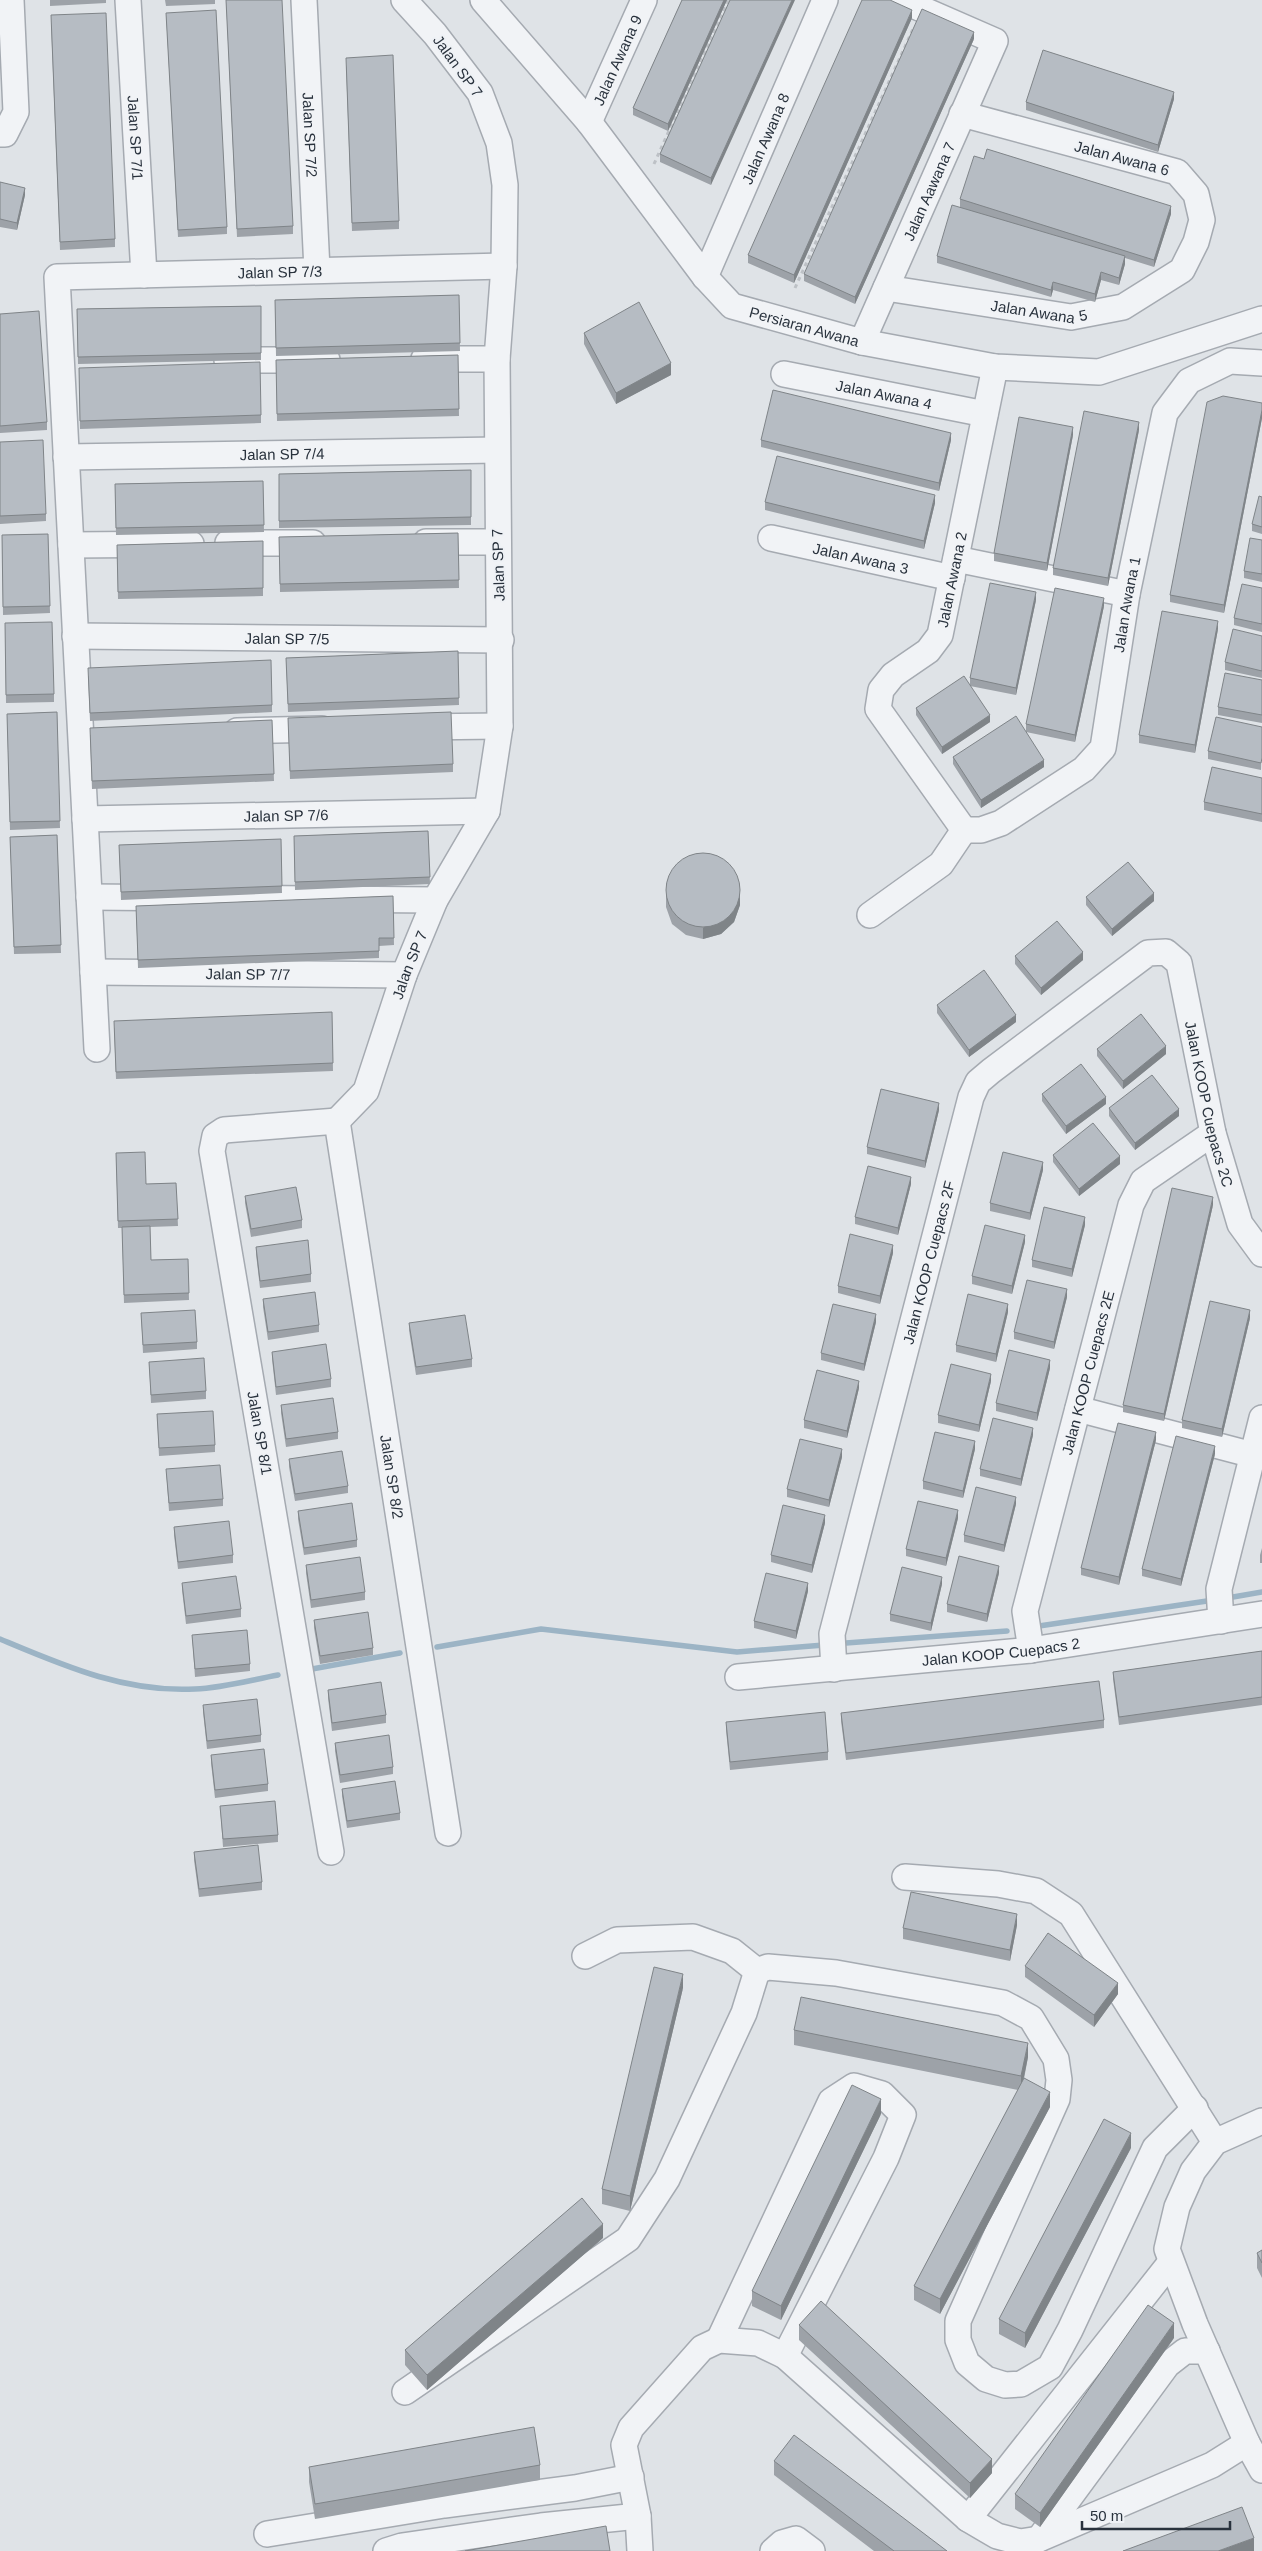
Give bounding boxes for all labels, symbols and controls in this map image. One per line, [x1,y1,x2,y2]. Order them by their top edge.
street label: Jalan Awana 9 [589,12,645,108]
street label: Jalan SP 7 [430,32,486,100]
street label: Jalan Awana 8 [738,90,792,186]
street label: Jalan SP 7/2 [300,92,321,178]
street label: Jalan SP 7/1 [125,95,147,181]
street label: Jalan Awana 6 [1073,137,1171,179]
street label: Jalan Aawana 7 [899,139,958,243]
street label: Jalan SP 7/3 [237,262,323,281]
street label: Jalan Awana 5 [990,296,1089,326]
street label: Persiaran Awana [748,303,862,350]
street label: Jalan Awana 4 [835,376,933,412]
street label: Jalan SP 7/4 [239,444,325,463]
street label: Jalan SP 7 [488,529,508,601]
street label: Jalan Awana 2 [933,530,970,629]
street label: Jalan Awana 3 [811,539,910,577]
street label: Jalan Awana 1 [1110,555,1143,654]
street label: Jalan SP 7/5 [244,629,329,647]
street label: Jalan SP 7/6 [243,806,329,824]
street label: Jalan SP 7 [388,928,430,1001]
street label: Jalan SP 7/7 [205,965,290,982]
street label: Jalan KOOP Cuepacs 2C [1182,1019,1237,1189]
street label: Jalan KOOP Cuepacs 2F [899,1179,958,1346]
street label: Jalan KOOP Cuepacs 2E [1058,1289,1117,1456]
street label: Jalan SP 8/1 [244,1390,276,1476]
street label: Jalan SP 8/2 [378,1433,407,1520]
street label: Jalan KOOP Cuepacs 2 [921,1634,1081,1669]
scale bar [1082,2498,1230,2530]
text: 50 m [1090,2507,1123,2524]

